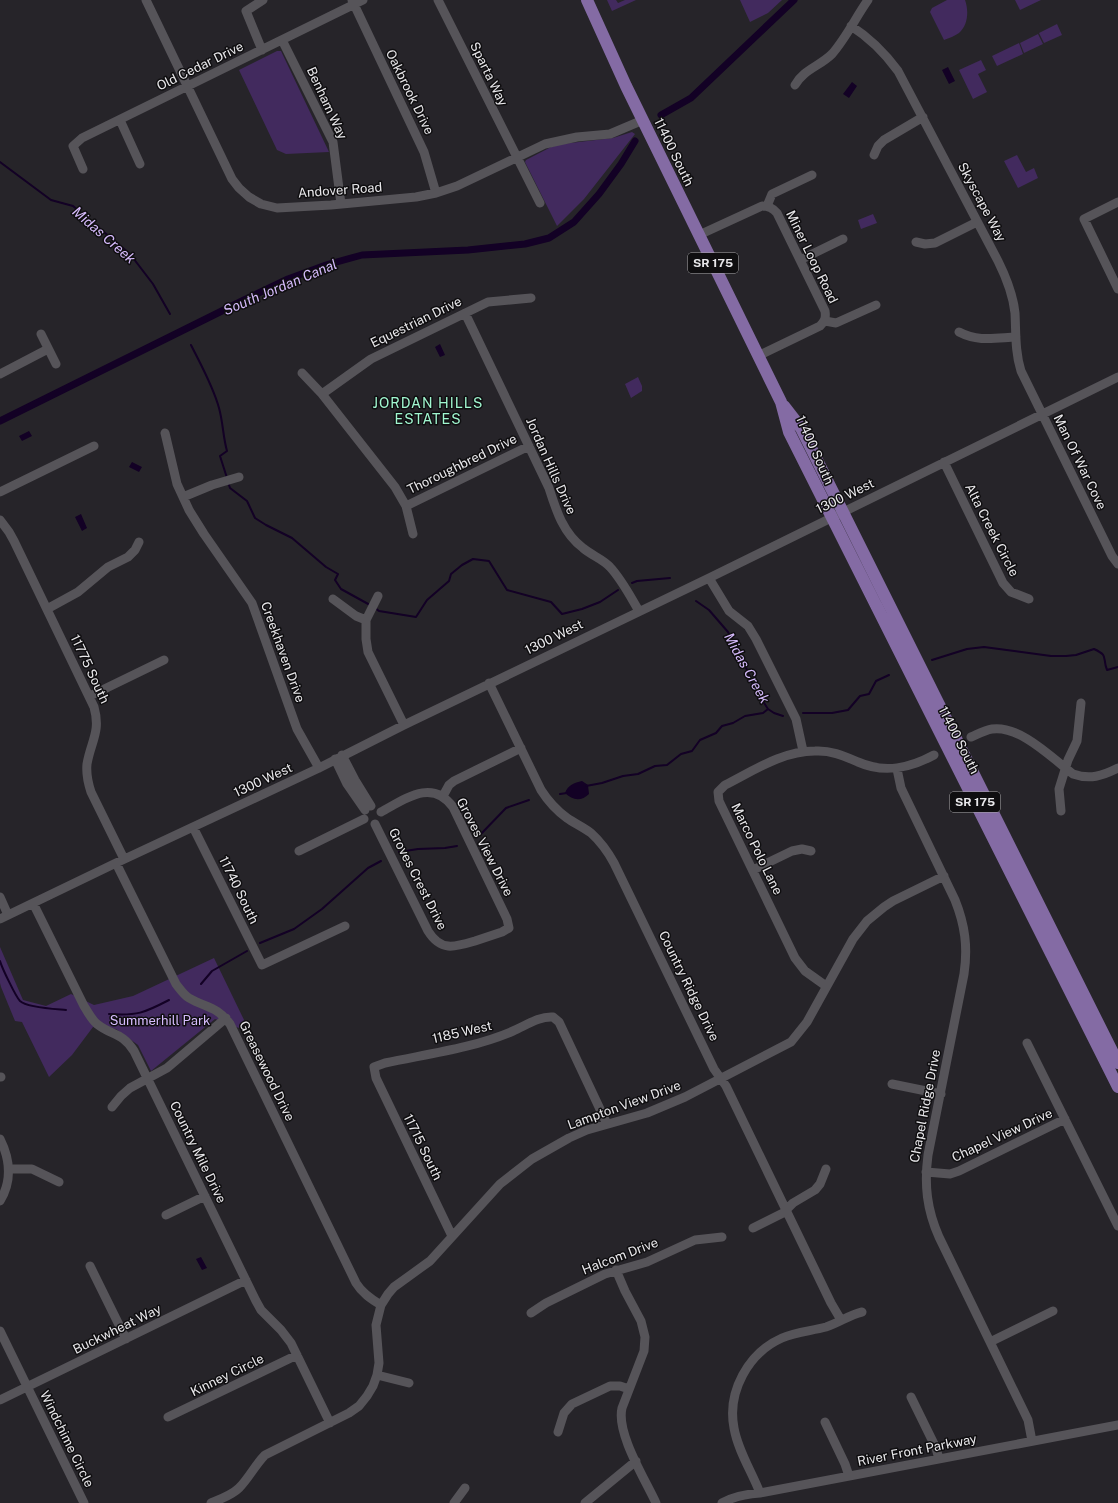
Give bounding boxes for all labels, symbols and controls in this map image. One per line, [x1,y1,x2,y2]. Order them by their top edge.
street label: Old Cedar Drive [154,39,246,93]
street label: Sparta Way [467,40,511,108]
street label: Oakbrook Drive [383,47,437,137]
street label: Benham Way [304,64,350,142]
street label: 11400 South [651,116,697,188]
street label: Skyscape Way [955,160,1009,244]
street label: Andover Road [297,180,383,200]
water label: Midas Creek [69,203,139,267]
street label: Miner Loop Road [783,208,841,306]
road number: SR 175 [688,253,738,273]
water label: South Jordan Canal [221,256,339,318]
street label: Equestrian Drive [368,293,464,351]
district label: JORDAN HILLS ESTATES [373,395,483,427]
street label: Man Of War Cove [1050,412,1110,512]
street label: 11400 South [793,413,837,487]
street label: Jordan Hills Drive [523,415,579,517]
street label: Thoroughbred Drive [405,431,519,497]
street label: 1300 West [814,476,876,516]
street label: Alta Creek Circle [962,481,1022,579]
street label: Creekhaven Drive [258,600,308,704]
street label: 1300 West [523,617,585,657]
water label: Midas Creek [721,630,773,706]
street label: 11775 South [68,632,112,706]
street label: 11400 South [936,704,982,776]
street label: 1300 West [231,760,295,800]
road number: SR 175 [950,792,1000,812]
street label: Groves View Drive [454,795,516,899]
street label: Marco Polo Lane [728,801,786,897]
street label: Groves Crest Drive [386,826,450,932]
street label: 11740 South [216,854,262,926]
street label: Country Ridge Drive [656,929,722,1043]
park label: Summerhill Park [110,1013,210,1028]
street label: 1185 West [431,1018,493,1046]
street label: Greasewood Drive [236,1019,298,1123]
street label: Chapel Ridge Drive [907,1048,943,1164]
street label: Lampton View Drive [565,1078,683,1132]
street label: Country Mile Drive [167,1099,229,1205]
street label: Chapel View Drive [949,1105,1055,1165]
street label: 11715 South [401,1112,445,1182]
street label: Halcom Drive [580,1235,660,1277]
street label: Buckwheat Way [70,1301,164,1357]
street label: Kinney Circle [188,1351,266,1399]
street label: Windchime Circle [37,1388,97,1490]
street label: River Front Parkway [856,1431,978,1469]

